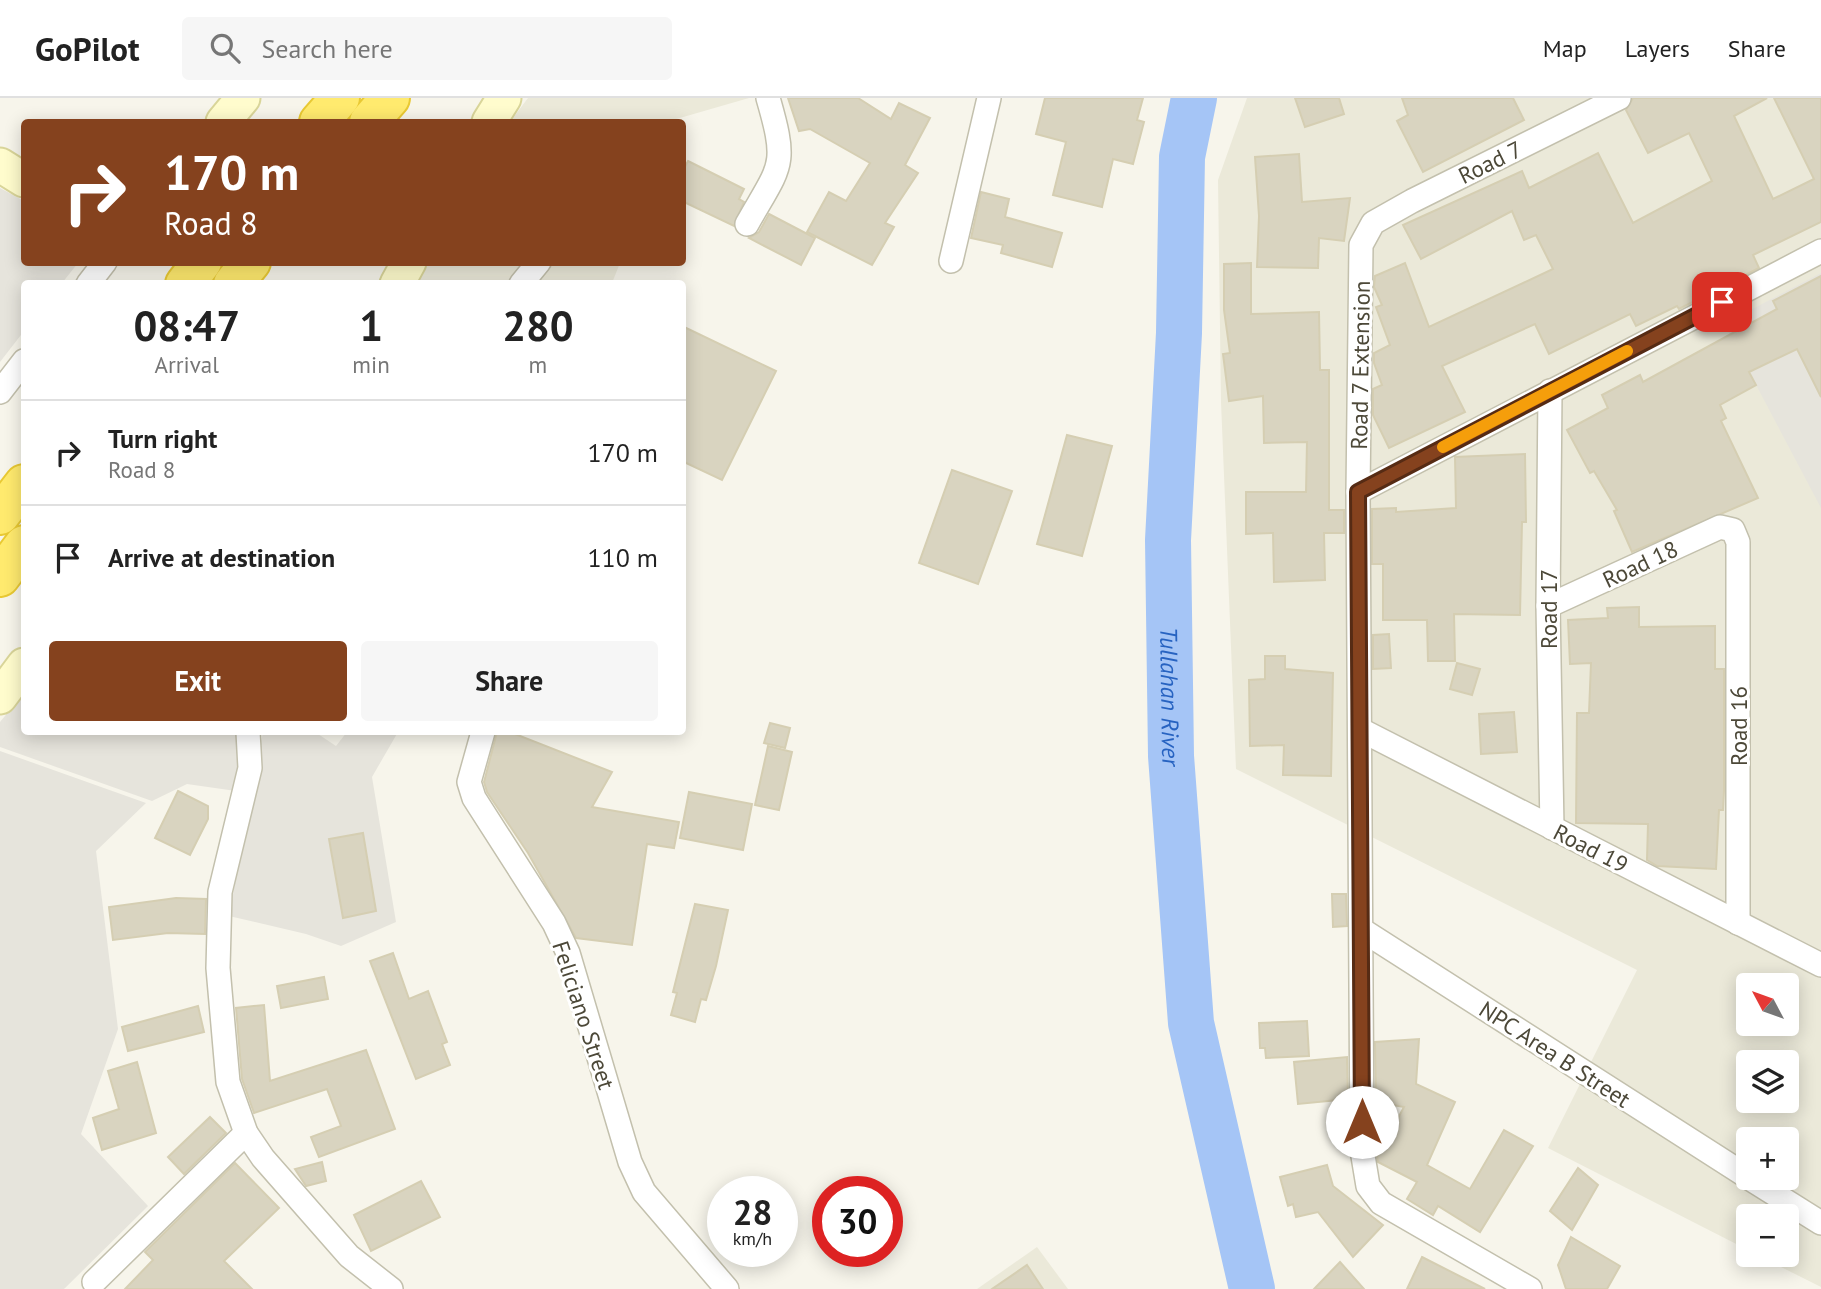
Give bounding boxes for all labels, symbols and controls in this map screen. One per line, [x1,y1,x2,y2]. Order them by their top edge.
search box [182,17,672,80]
text: GoPilot [35,27,140,70]
icon: search [206,29,244,67]
text: Search here [262,32,393,65]
text: Map [1543,33,1587,64]
text: Layers [1625,33,1690,64]
text: Share [1728,33,1786,64]
street label: Road 7 [1453,134,1527,190]
text: 170 m [164,140,299,204]
icon: right [49,147,140,238]
text: Road 8 [164,202,258,244]
pin [1692,272,1752,332]
street label: Road 7 Extension [1344,280,1376,450]
icon: arrive [1703,283,1741,321]
text: 08:47 [133,298,240,353]
text: 1 [359,298,383,353]
text: 280 [502,298,574,353]
text: Arrival [154,350,219,379]
text: min [352,350,390,379]
text: m [529,350,547,379]
text: Turn right [108,422,217,455]
icon: right [49,434,87,472]
text: 170 m [587,436,658,469]
text: Road 8 [108,455,175,484]
street label: Road 18 [1598,534,1682,594]
icon: arrive [49,539,87,577]
text: Arrive at destination [108,541,335,574]
text: 110 m [587,541,658,574]
street label: Road 17 [1534,569,1563,649]
water label: Tullahan River [1154,627,1187,769]
button: Exit [49,641,347,721]
button: Share [361,641,658,721]
street label: Road 16 [1724,686,1753,766]
street label: Road 19 [1549,817,1633,879]
street label: Feliciano Street [546,937,622,1093]
north arrow [1736,973,1799,1036]
map controls [1736,973,1799,1267]
street label: NPC Area B Street [1474,994,1636,1114]
button: layers [1736,1050,1799,1113]
position arrow [1325,1085,1399,1159]
button: + [1736,1127,1799,1190]
speed limit sign: 30 [812,1176,903,1267]
text: 28 [733,1189,772,1235]
button: − [1736,1204,1799,1267]
text: km/h [733,1227,772,1250]

